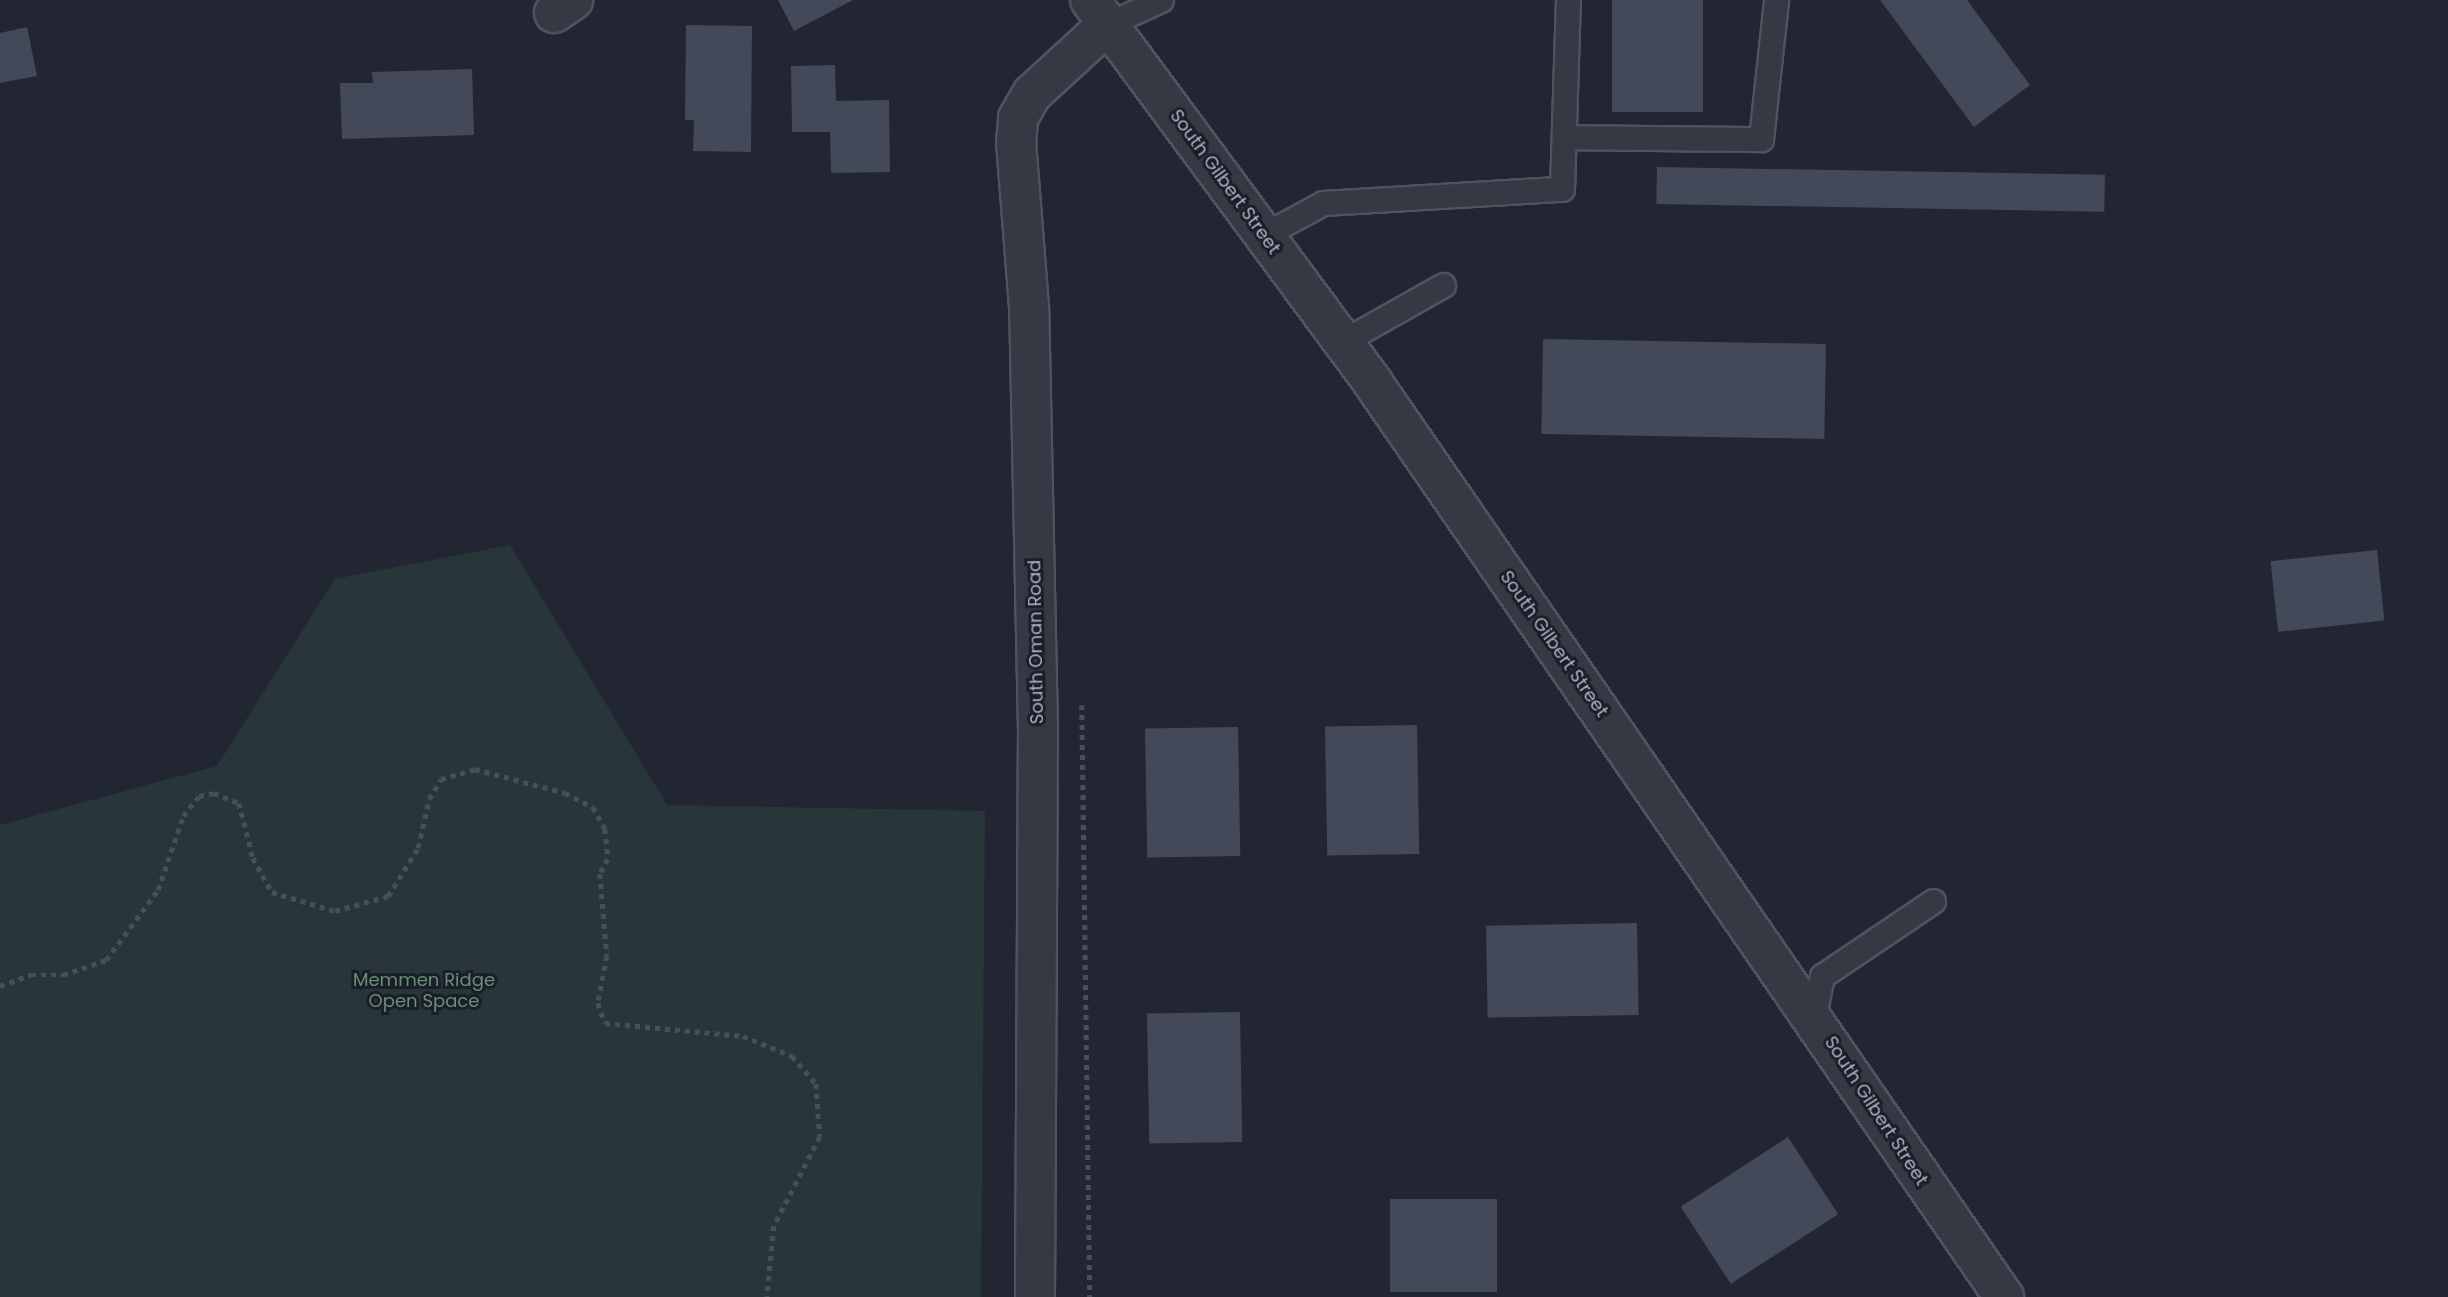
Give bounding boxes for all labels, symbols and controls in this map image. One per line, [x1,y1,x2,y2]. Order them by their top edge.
street label: South Gilbert Street [1165,105,1285,259]
street label: South Oman Road [1024,560,1048,724]
street label: South Gilbert Street [1495,567,1613,721]
park label: Memmen Ridge Open Space [353,970,495,1012]
street label: South Gilbert Street [1820,1032,1932,1190]

